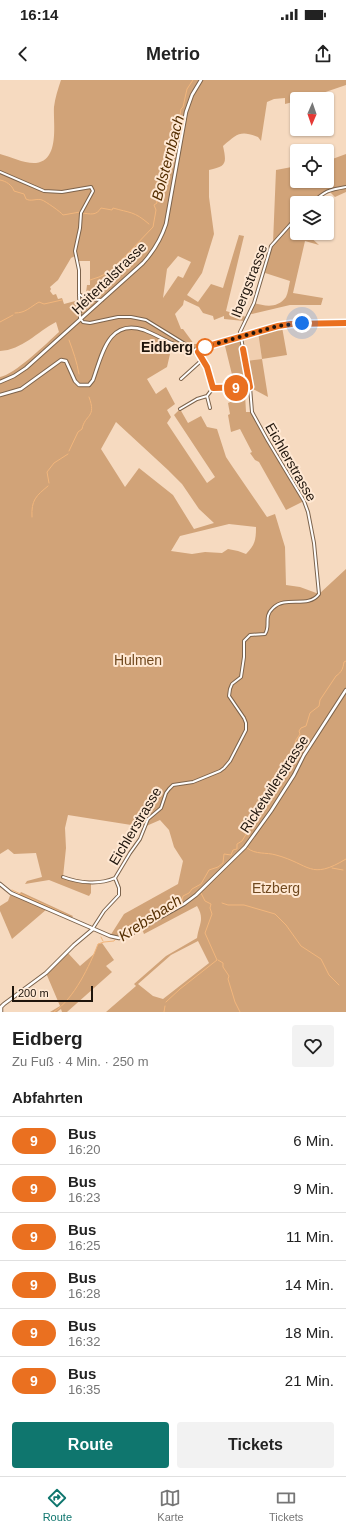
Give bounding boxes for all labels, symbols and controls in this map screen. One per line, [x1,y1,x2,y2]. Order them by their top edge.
text: 16:14 [20,6,58,23]
icon: back [12,43,34,65]
icon: share [312,43,334,65]
text: Metrio [146,44,200,64]
north arrow [290,92,334,136]
map controls [290,92,334,240]
water label: Bolsternbach [148,113,187,202]
button: locate [290,144,334,188]
button: layers [290,196,334,240]
street label: Heitertalstrasse [68,238,150,318]
street label: Ibergstrasse [228,242,270,320]
your location [292,313,312,333]
marker: Eidberg [196,338,214,356]
place label: Eidberg [141,339,193,355]
line badge: 9 [223,375,249,401]
text: 9 [232,380,240,396]
street label: Eichlerstrasse [262,420,320,504]
park label: Hulmen [114,652,162,668]
street label: Ricketwilerstrasse [237,732,312,836]
street label: Eichlerstrasse [106,784,165,868]
park label: Etzberg [252,880,300,896]
water label: Krebsbach [115,891,184,944]
scale bar [12,984,93,1003]
text: 200 m [18,987,49,999]
button: heart [292,1025,334,1067]
text: Eidberg [12,1028,83,1049]
text: Zu Fuß · 4 Min. · 250 m [12,1054,149,1069]
text: Abfahrten [12,1089,83,1106]
text: Bus [68,1125,96,1142]
text: 6 Min. [293,1132,334,1149]
text: 9 [30,1133,38,1149]
text: 16:20 [68,1142,101,1157]
text: Bus [68,1173,96,1190]
text: 9 Min. [293,1180,334,1197]
text: 9 [30,1181,38,1197]
text: 16:23 [68,1190,101,1205]
text: Bus [68,1221,96,1238]
text: 11 Min. [286,1228,334,1245]
text: 9 [30,1229,38,1245]
text: 16:25 [68,1238,101,1253]
text: Bus [68,1269,96,1286]
text: 14 Min. [285,1276,334,1293]
text: 9 [30,1277,38,1293]
text: 16:28 [68,1286,101,1301]
text: Bus [68,1317,96,1334]
text: 18 Min. [285,1324,334,1341]
text: 9 [30,1325,38,1341]
text: 16:32 [68,1334,101,1349]
text: Bus [68,1365,96,1382]
text: 21 Min. [285,1372,334,1389]
text: 9 [30,1373,38,1389]
text: 16:35 [68,1382,101,1397]
button: Route [12,1422,169,1468]
button: Tickets [177,1422,334,1468]
tab: Route [43,1487,72,1523]
tab: Karte [157,1487,184,1523]
tab: Tickets [269,1487,303,1523]

